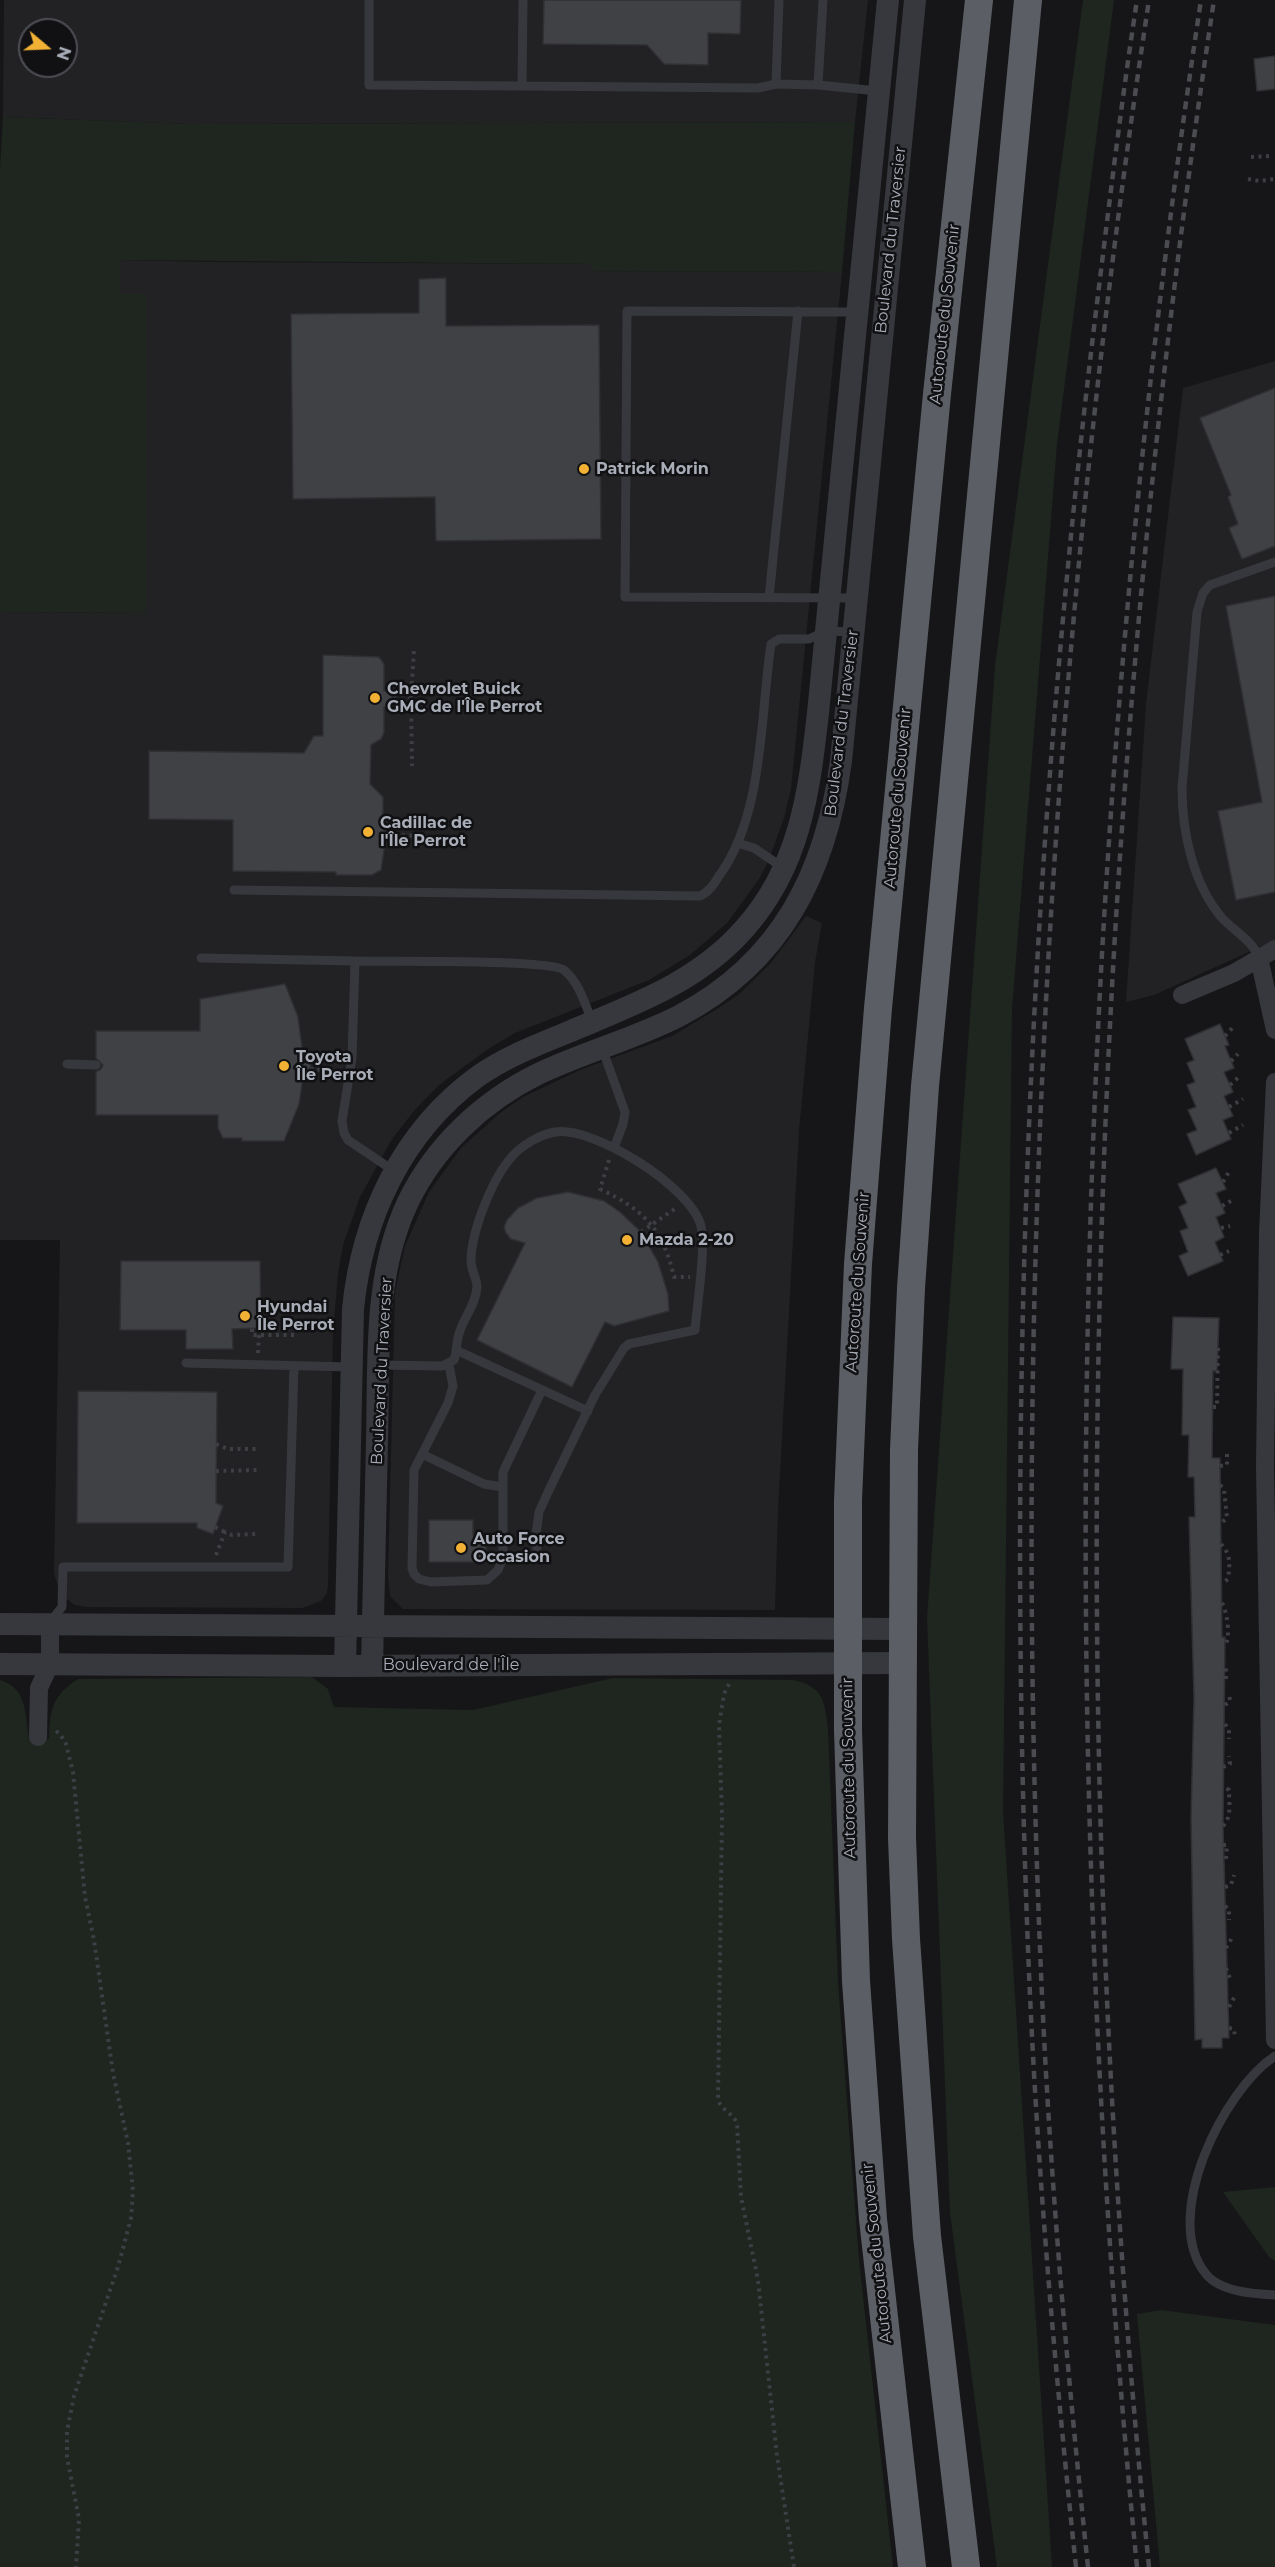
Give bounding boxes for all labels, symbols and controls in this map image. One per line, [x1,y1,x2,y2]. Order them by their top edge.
north arrow [18,18,78,78]
text: N [53,44,75,63]
street label: Boulevard du Traversier [872,145,910,335]
street label: Autoroute du Souvenir [926,223,964,405]
place label: Patrick Morin [596,459,709,479]
marker: Patrick Morin [577,462,591,476]
street label: Boulevard du Traversier [821,628,863,818]
place label: Chevrolet Buick GMC de l'Île Perrot [387,679,542,717]
marker: Chevrolet Buick GMC de l'Île Perrot [368,691,382,705]
street label: Autoroute du Souvenir [881,707,915,889]
place label: Cadillac de l'Île Perrot [380,813,472,851]
marker: Cadillac de l'Île Perrot [361,825,375,839]
place label: Toyota Île Perrot [296,1047,373,1085]
marker: Toyota Île Perrot [277,1059,291,1073]
street label: Autoroute du Souvenir [842,1191,874,1373]
place label: Mazda 2-20 [639,1230,734,1250]
marker: Mazda 2-20 [620,1233,634,1247]
street label: Boulevard du Traversier [367,1277,397,1465]
place label: Hyundai Île Perrot [257,1297,334,1335]
marker: Hyundai Île Perrot [238,1309,252,1323]
place label: Auto Force Occasion [473,1529,564,1567]
marker: Auto Force Occasion [454,1541,468,1555]
street label: Boulevard de l'Île [383,1655,519,1675]
street label: Autoroute du Souvenir [838,1677,860,1859]
street label: Autoroute du Souvenir [858,2162,896,2344]

